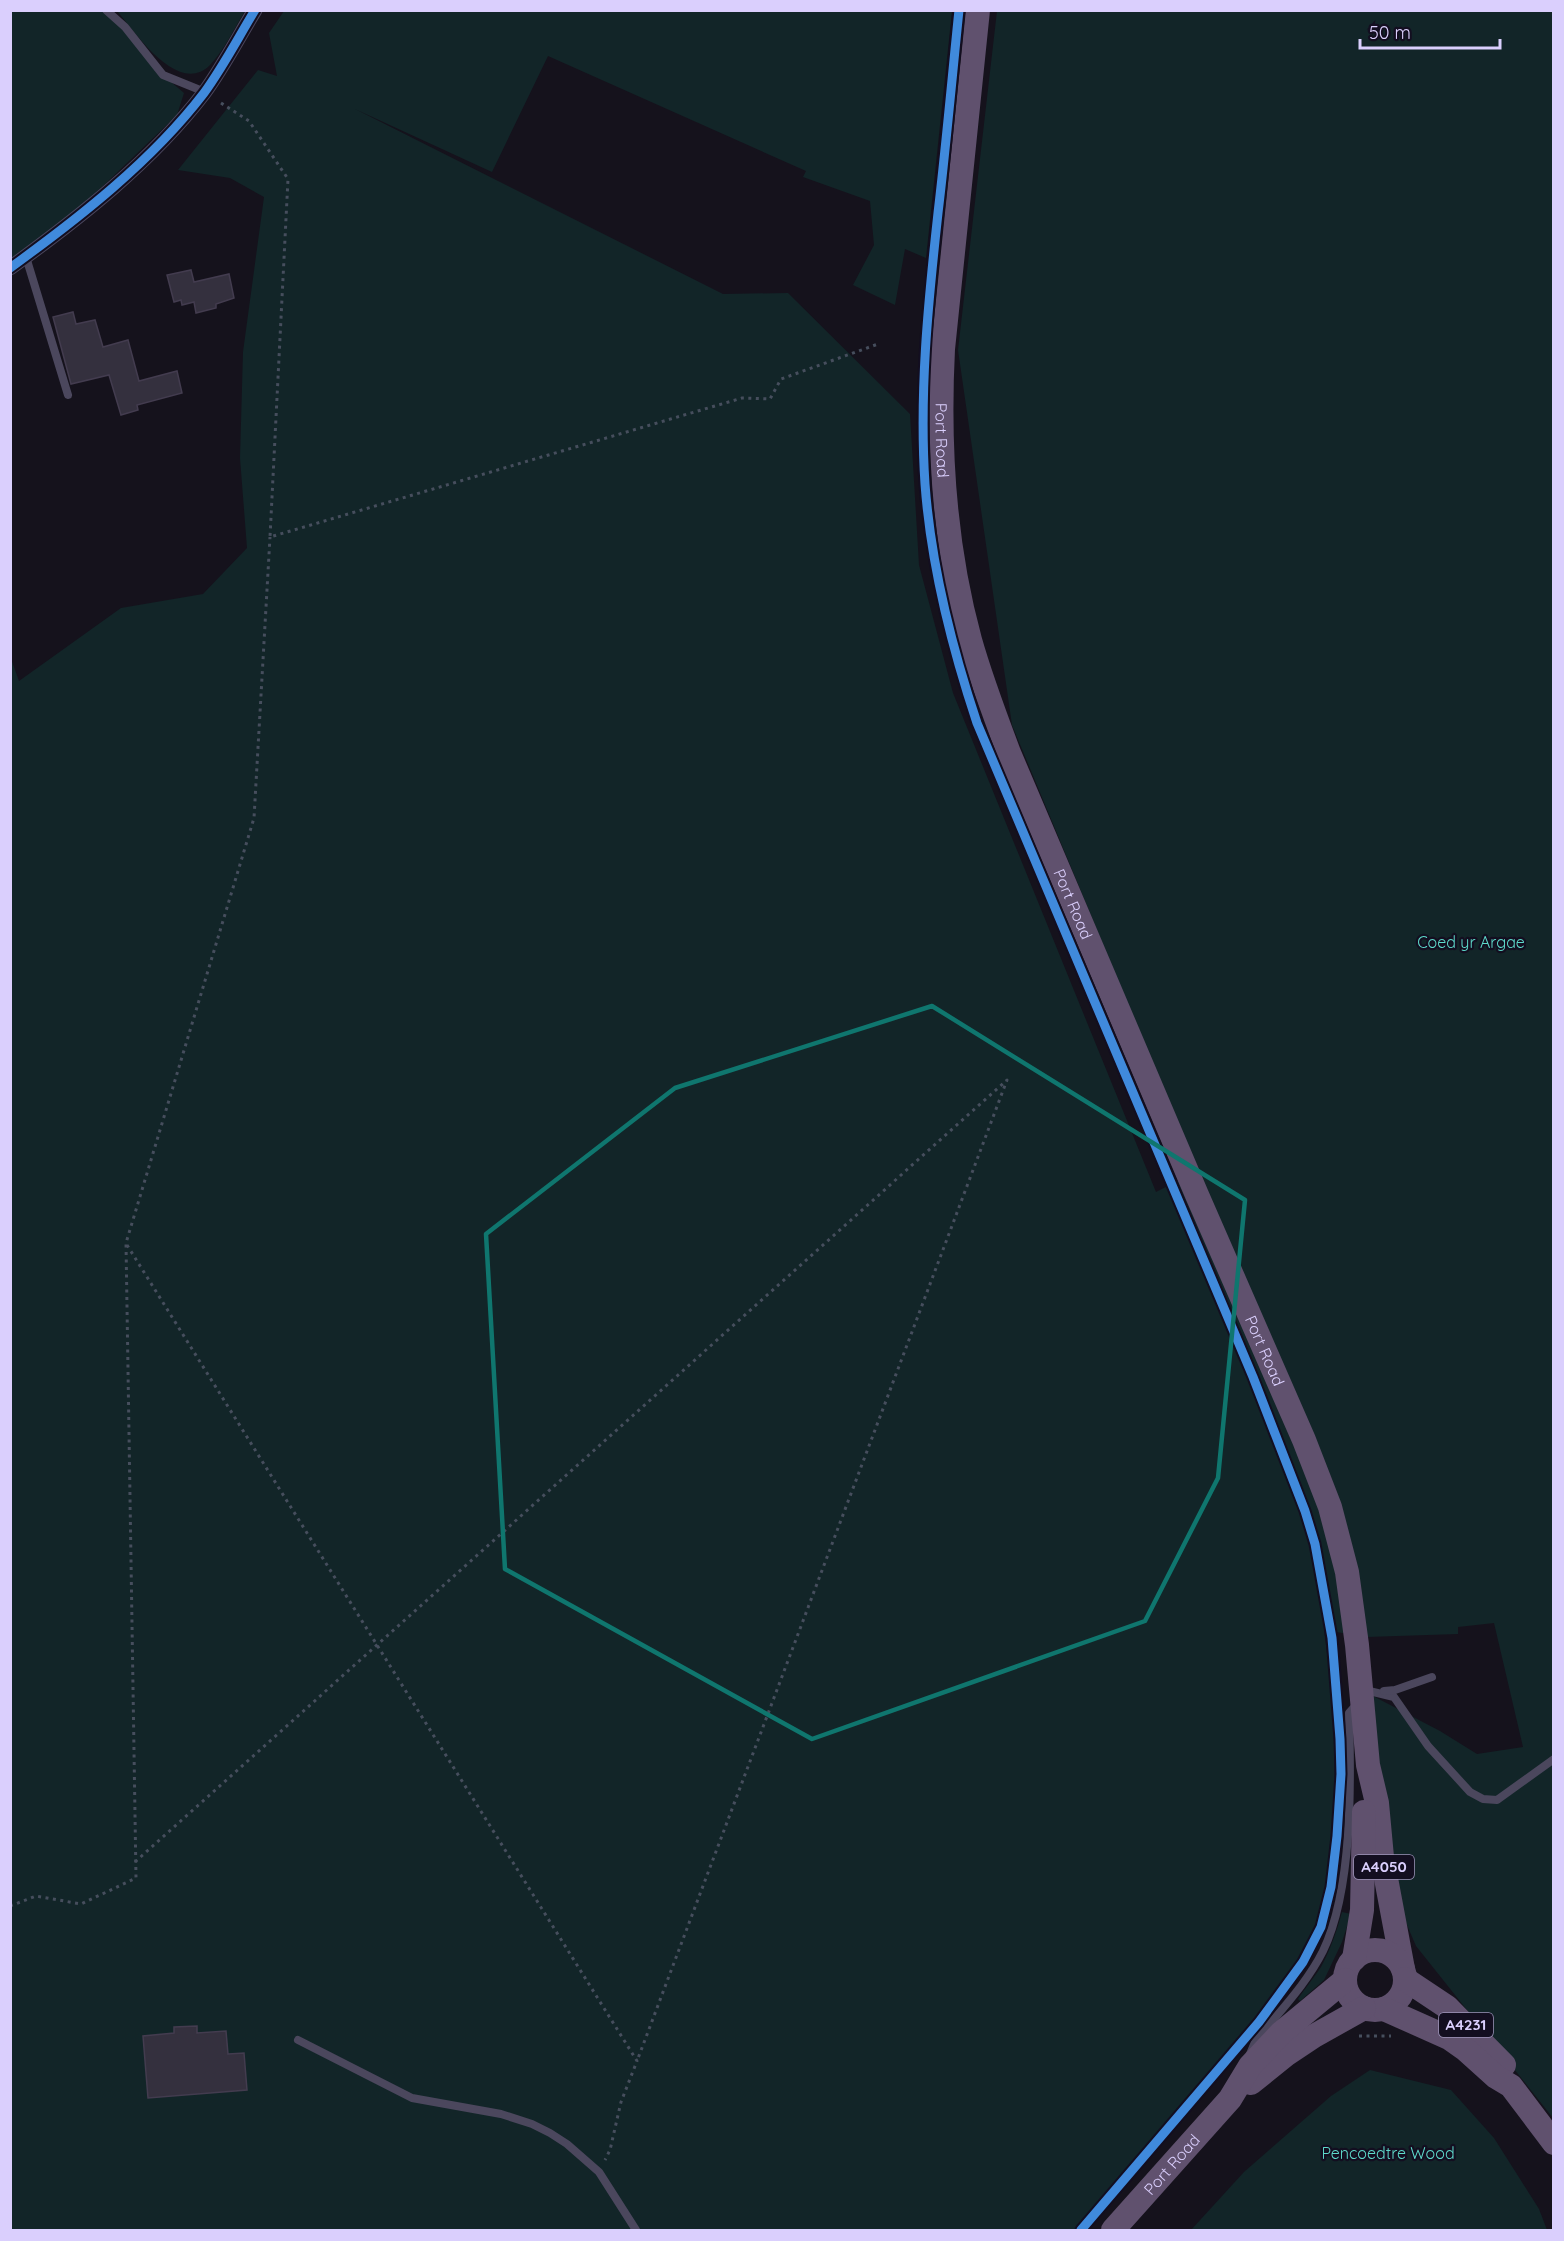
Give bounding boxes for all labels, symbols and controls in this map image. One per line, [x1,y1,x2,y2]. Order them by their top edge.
scale bar [1360,12,1500,50]
text: 50 m [1369,21,1411,44]
street label: Port Road [931,403,953,478]
street label: Port Road [1049,866,1097,942]
park label: Coed yr Argae [1417,932,1525,952]
street label: Port Road [1241,1312,1289,1389]
road number: A4050 [1354,1855,1414,1879]
road number: A4231 [1439,2013,1493,2037]
street label: Port Road [1139,2130,1204,2199]
park label: Pencoedtre Wood [1321,2143,1455,2163]

